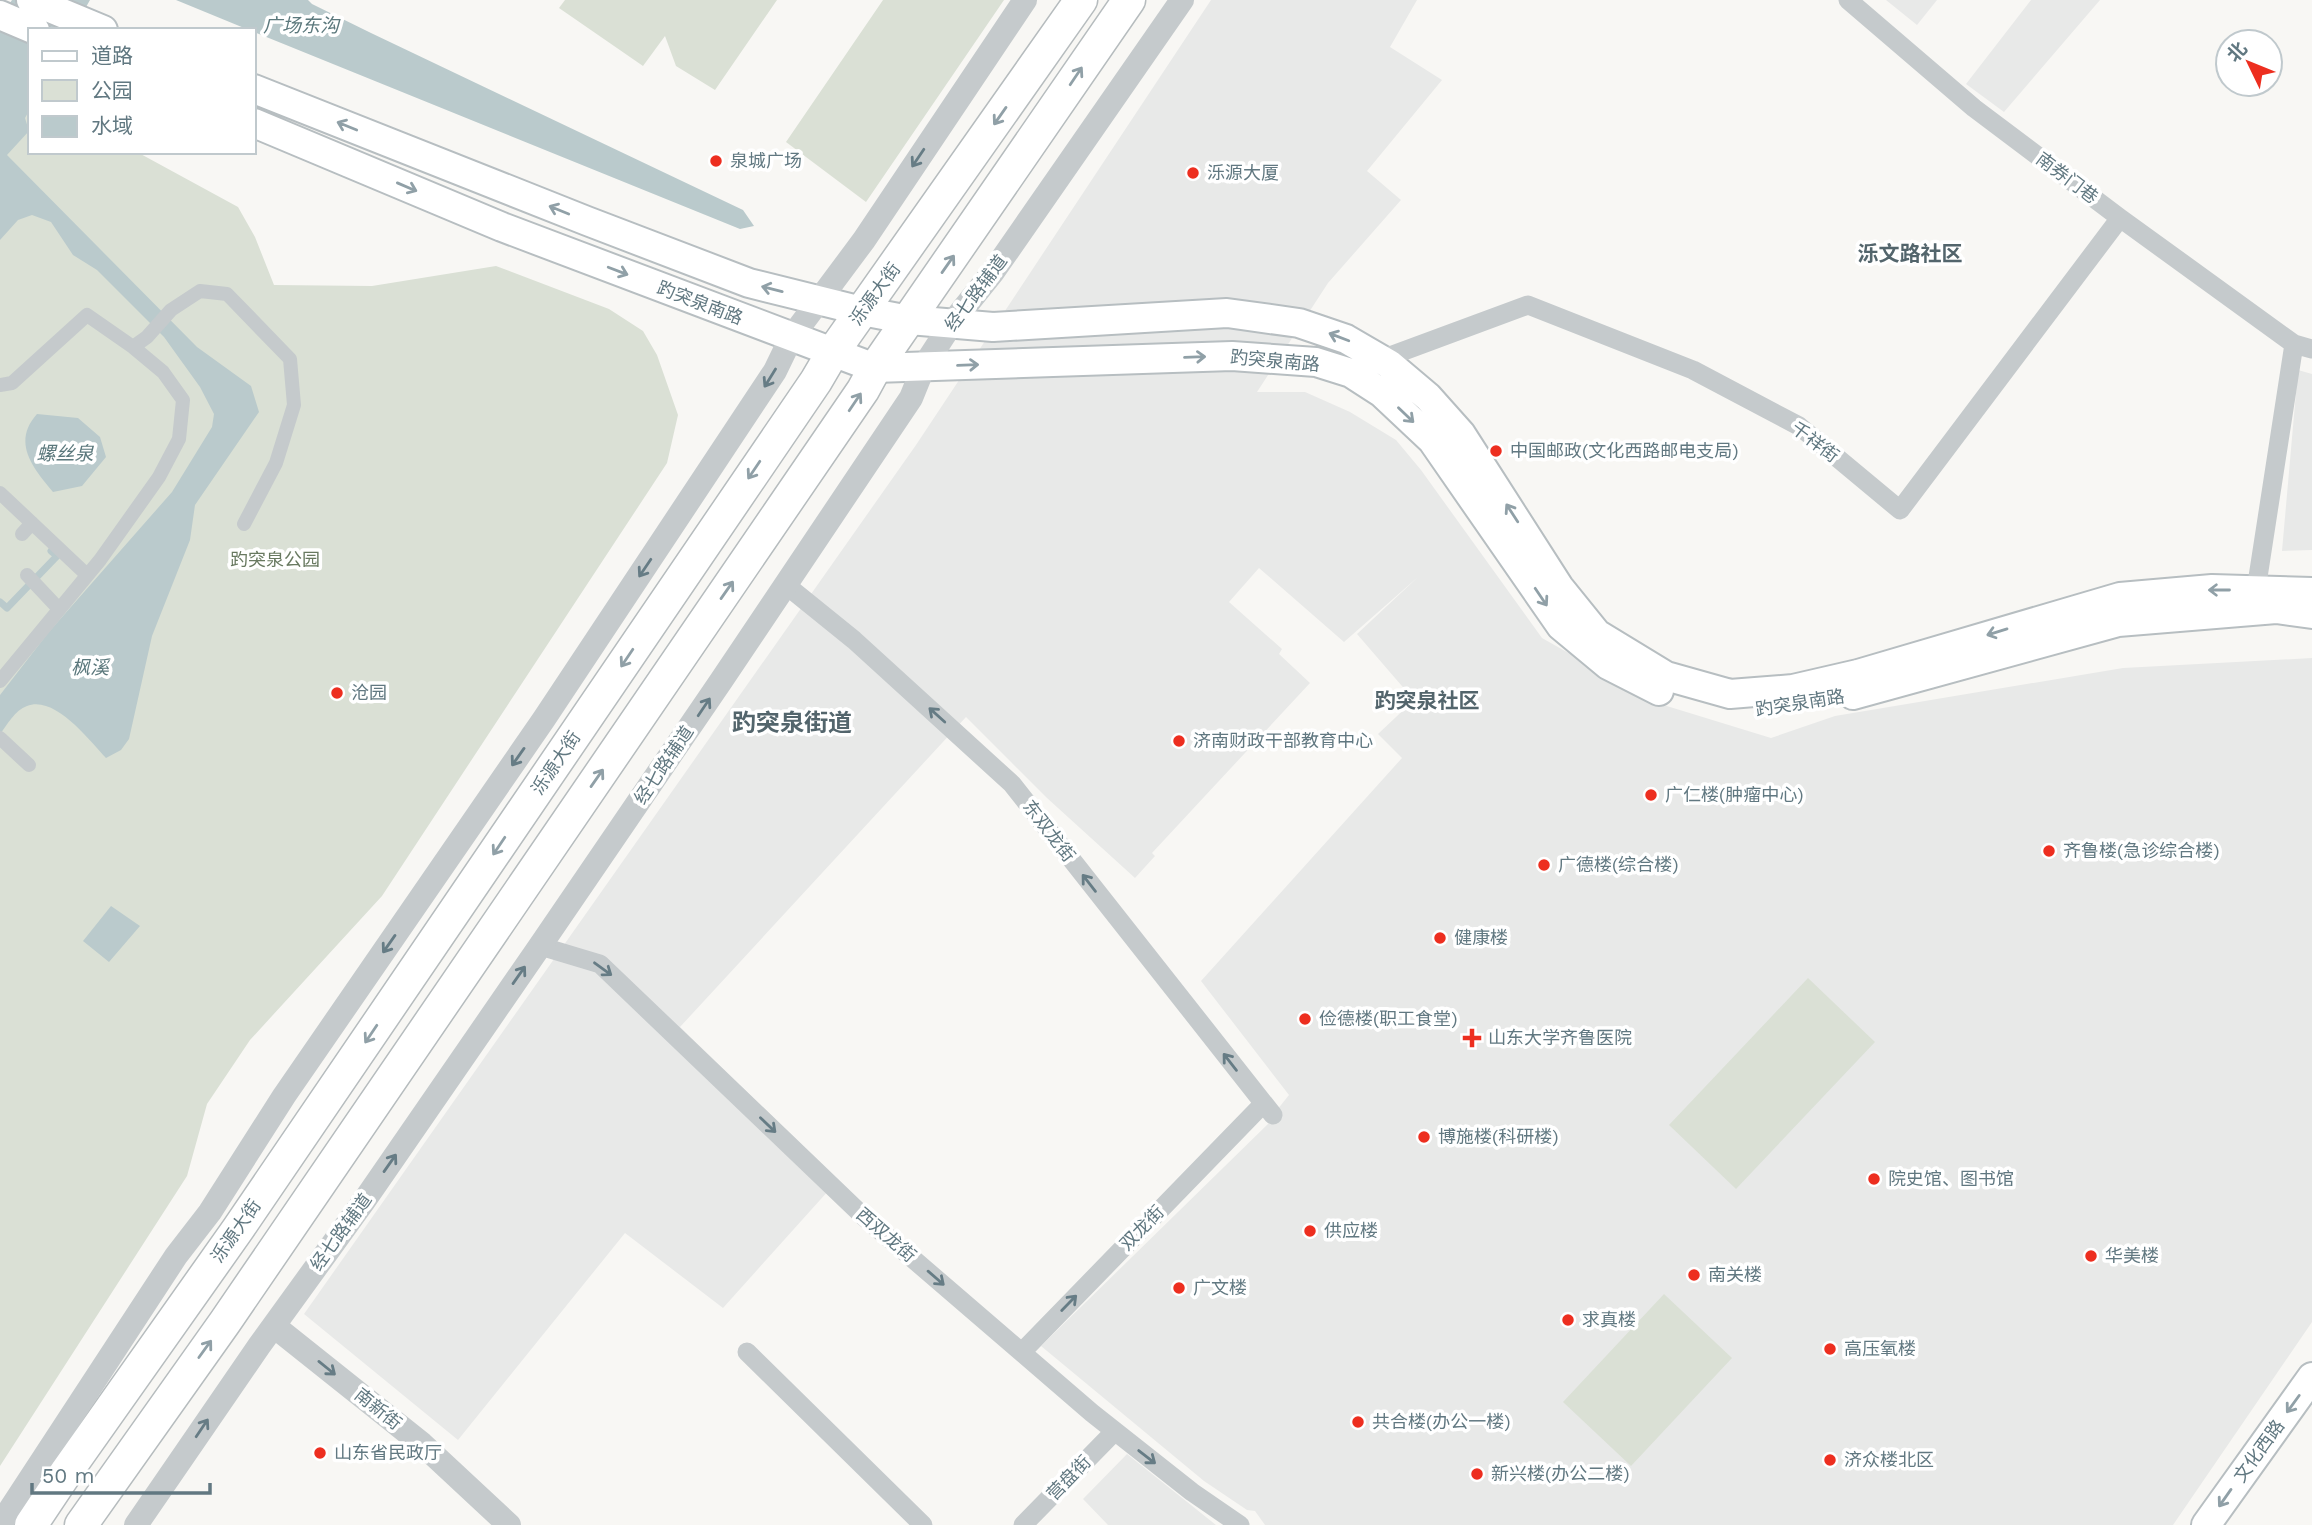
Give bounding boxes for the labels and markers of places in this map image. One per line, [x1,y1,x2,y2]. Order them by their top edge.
place label: 泉城广场 [730,150,802,171]
marker: 泉城广场 [708,153,724,169]
place label: 泺源大厦 [1207,162,1279,183]
marker: 泺源大厦 [1185,165,1201,181]
place label: 中国邮政(文化西路邮电支局) [1510,440,1739,461]
marker: 中国邮政(文化西路邮电支局) [1488,443,1504,459]
place label: 沧园 [351,682,387,703]
marker: 沧园 [329,685,345,701]
place label: 济南财政干部教育中心 [1193,730,1373,751]
marker: 济南财政干部教育中心 [1171,733,1187,749]
place label: 广仁楼(肿瘤中心) [1665,784,1804,805]
marker: 广仁楼(肿瘤中心) [1643,787,1659,803]
place label: 齐鲁楼(急诊综合楼) [2063,840,2220,861]
marker: 齐鲁楼(急诊综合楼) [2041,843,2057,859]
place label: 广德楼(综合楼) [1558,854,1679,875]
marker: 广德楼(综合楼) [1536,857,1552,873]
place label: 健康楼 [1454,927,1508,948]
marker: 健康楼 [1432,930,1448,946]
place label: 俭德楼(职工食堂) [1319,1008,1458,1029]
marker: 俭德楼(职工食堂) [1297,1011,1313,1027]
place label: 山东大学齐鲁医院 [1488,1027,1632,1048]
marker: 山东大学齐鲁医院 [1462,1028,1482,1048]
place label: 博施楼(科研楼) [1438,1126,1559,1147]
marker: 博施楼(科研楼) [1416,1129,1432,1145]
place label: 院史馆、图书馆 [1888,1168,2014,1189]
marker: 院史馆、图书馆 [1866,1171,1882,1187]
place label: 供应楼 [1324,1220,1378,1241]
marker: 供应楼 [1302,1223,1318,1239]
place label: 华美楼 [2105,1245,2159,1266]
marker: 华美楼 [2083,1248,2099,1264]
place label: 南关楼 [1708,1264,1762,1285]
marker: 南关楼 [1686,1267,1702,1283]
place label: 广文楼 [1193,1277,1247,1298]
marker: 广文楼 [1171,1280,1187,1296]
place label: 求真楼 [1582,1309,1636,1330]
marker: 求真楼 [1560,1312,1576,1328]
place label: 高压氧楼 [1844,1338,1916,1359]
marker: 高压氧楼 [1822,1341,1838,1357]
place label: 共合楼(办公一楼) [1372,1411,1511,1432]
marker: 共合楼(办公一楼) [1350,1414,1366,1430]
place label: 山东省民政厅 [334,1442,442,1463]
marker: 山东省民政厅 [312,1445,328,1461]
place label: 济众楼北区 [1844,1449,1934,1470]
marker: 济众楼北区 [1822,1452,1838,1468]
place label: 新兴楼(办公二楼) [1491,1463,1630,1484]
marker: 新兴楼(办公二楼) [1469,1466,1485,1482]

